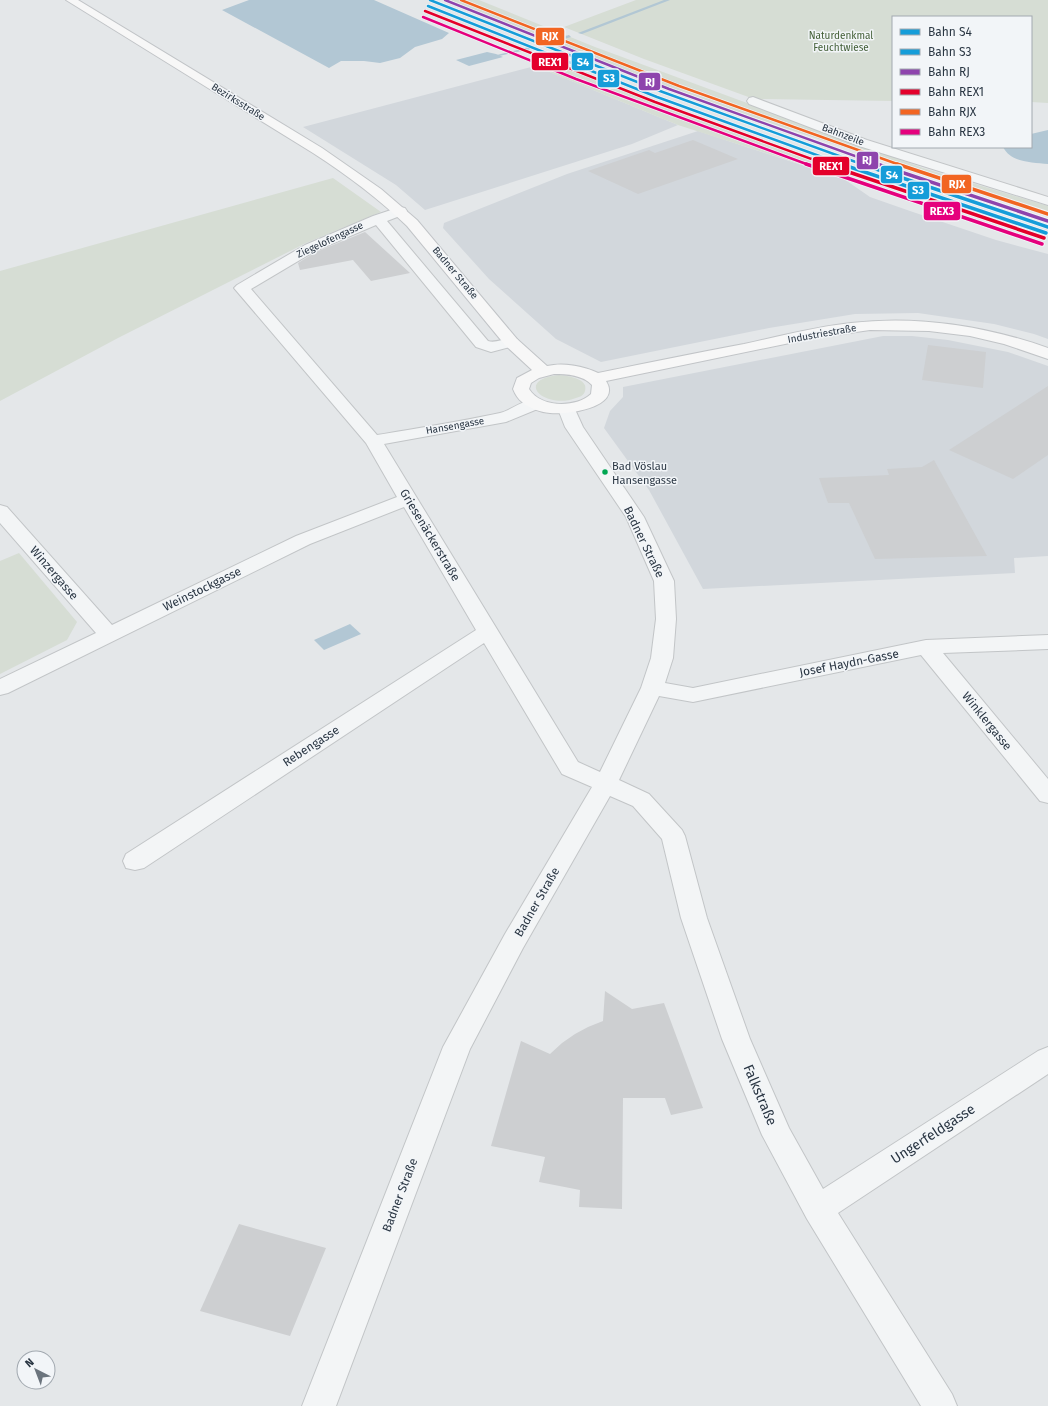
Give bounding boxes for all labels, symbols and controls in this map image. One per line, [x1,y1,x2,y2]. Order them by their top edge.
legend [892,16,1032,148]
text: Bahn S4 [928,25,973,39]
line badge: RJX [535,27,565,46]
text: RJX [542,30,559,43]
park label: Naturdenkmal Feuchtwiese [809,30,873,54]
text: Bahn S3 [928,45,972,59]
line badge: REX1 [531,52,569,71]
line badge: S4 [571,52,594,71]
text: REX1 [538,56,562,69]
text: S4 [577,56,589,69]
text: Bahn RJ [928,65,970,79]
line badge: S3 [597,69,620,88]
text: S3 [603,72,615,85]
line badge: RJ [638,72,661,91]
text: RJ [645,76,655,89]
street label: Bezirksstraße [209,81,267,123]
text: Bahn REX1 [928,85,984,99]
text: Bahn RJX [928,105,977,119]
street label: Bahnzeile [820,121,866,149]
text: Bahn REX3 [928,125,985,139]
line badge: RJ [856,151,879,170]
text: RJ [862,154,872,167]
line badge: REX1 [812,156,850,176]
text: REX1 [819,160,843,173]
line badge: S4 [880,165,903,184]
text: S4 [886,169,898,182]
line badge: RJX [941,174,972,194]
text: RJX [949,178,966,191]
line badge: S3 [907,181,930,200]
text: S3 [912,184,924,197]
line badge: REX3 [923,201,961,221]
text: REX3 [930,205,955,218]
street label: Ziegelofengasse [295,219,365,261]
street label: Badner Straße [430,244,480,302]
street label: Industriestraße [787,322,857,346]
street label: Hansengasse [425,415,485,437]
place label: Bad Vöslau Hansengasse [612,460,677,487]
marker: Bad Vöslau Hansengasse [600,467,610,477]
street label: Griesenäckerstraße [397,486,463,584]
street label: Badner Straße [621,504,667,580]
street label: Winzergasse [27,543,81,603]
street label: Weinstockgasse [161,564,243,614]
street label: Josef Haydn-Gasse [798,646,900,680]
street label: Winklergasse [959,689,1015,753]
street label: Rebengasse [280,723,342,769]
street label: Badner Straße [512,865,562,939]
street label: Falkstraße [740,1062,780,1128]
street label: Ungerfeldgasse [888,1100,978,1168]
street label: Badner Straße [380,1156,420,1234]
north arrow [16,1350,56,1390]
text: N [23,1356,37,1370]

